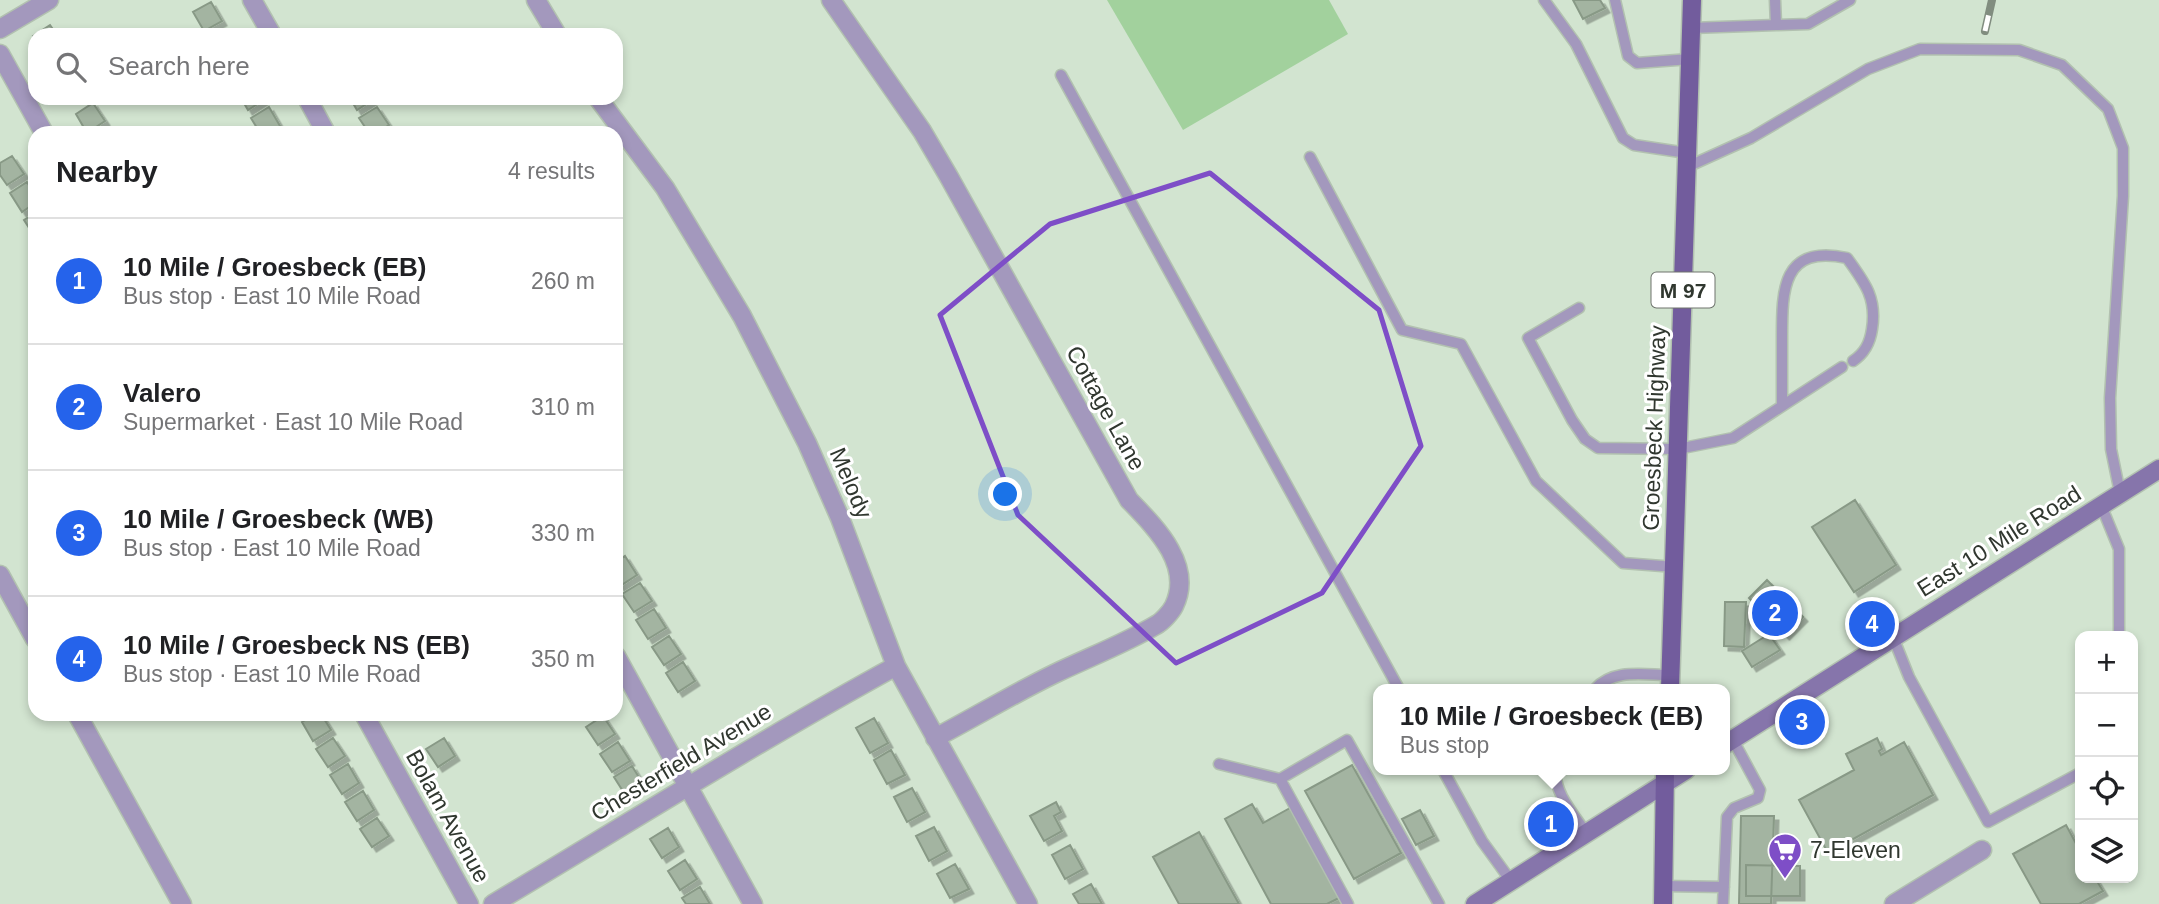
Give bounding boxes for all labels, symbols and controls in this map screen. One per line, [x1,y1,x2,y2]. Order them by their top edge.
search box [28,28,623,105]
icon: search [52,48,90,86]
text: Search here [108,51,250,81]
text: Nearby [56,155,158,188]
text: 4 results [508,158,595,184]
text: 10 Mile / Groesbeck (EB) [123,252,426,282]
text: 1 [73,268,85,294]
text: 260 m [531,268,595,294]
road number: M 97 [1652,272,1714,308]
text: Bus stop · East 10 Mile Road [123,283,421,309]
street label: Groesbeck Highway [1637,324,1671,531]
street label: Cottage Lane [1061,341,1151,475]
text: Valero [123,378,201,408]
text: 2 [73,394,85,420]
text: 310 m [531,394,595,420]
text: Supermarket · East 10 Mile Road [123,409,463,435]
street label: Melody [825,444,878,523]
your location [988,477,1022,511]
street label: East 10 Mile Road [1912,480,2086,602]
text: 10 Mile / Groesbeck (WB) [123,504,434,534]
text: 3 [73,520,85,546]
text: 330 m [531,520,595,546]
text: Bus stop · East 10 Mile Road [123,535,421,561]
pin: 2 [1752,587,1798,639]
pin: 4 [1849,598,1895,650]
text: 10 Mile / Groesbeck NS (EB) [123,630,470,660]
map controls [2075,631,2138,883]
button: + [2075,631,2138,694]
text: 4 [73,646,85,672]
text: 350 m [531,646,595,672]
text: Bus stop · East 10 Mile Road [123,661,421,687]
popup [1373,684,1730,775]
button: − [2075,694,2138,757]
pin: 3 [1779,696,1825,748]
street label: Chesterfield Avenue [586,698,776,826]
text: 10 Mile / Groesbeck (EB) [1400,701,1703,731]
text: Bus stop [1400,732,1489,758]
street label: Bolam Avenue [401,745,495,887]
button: locate [2075,757,2138,820]
pin: 1 [1528,798,1574,850]
button: layers [2075,820,2138,883]
supermarket icon: 7-Eleven [1766,831,1804,880]
place label: 7-Eleven [1810,837,1901,863]

